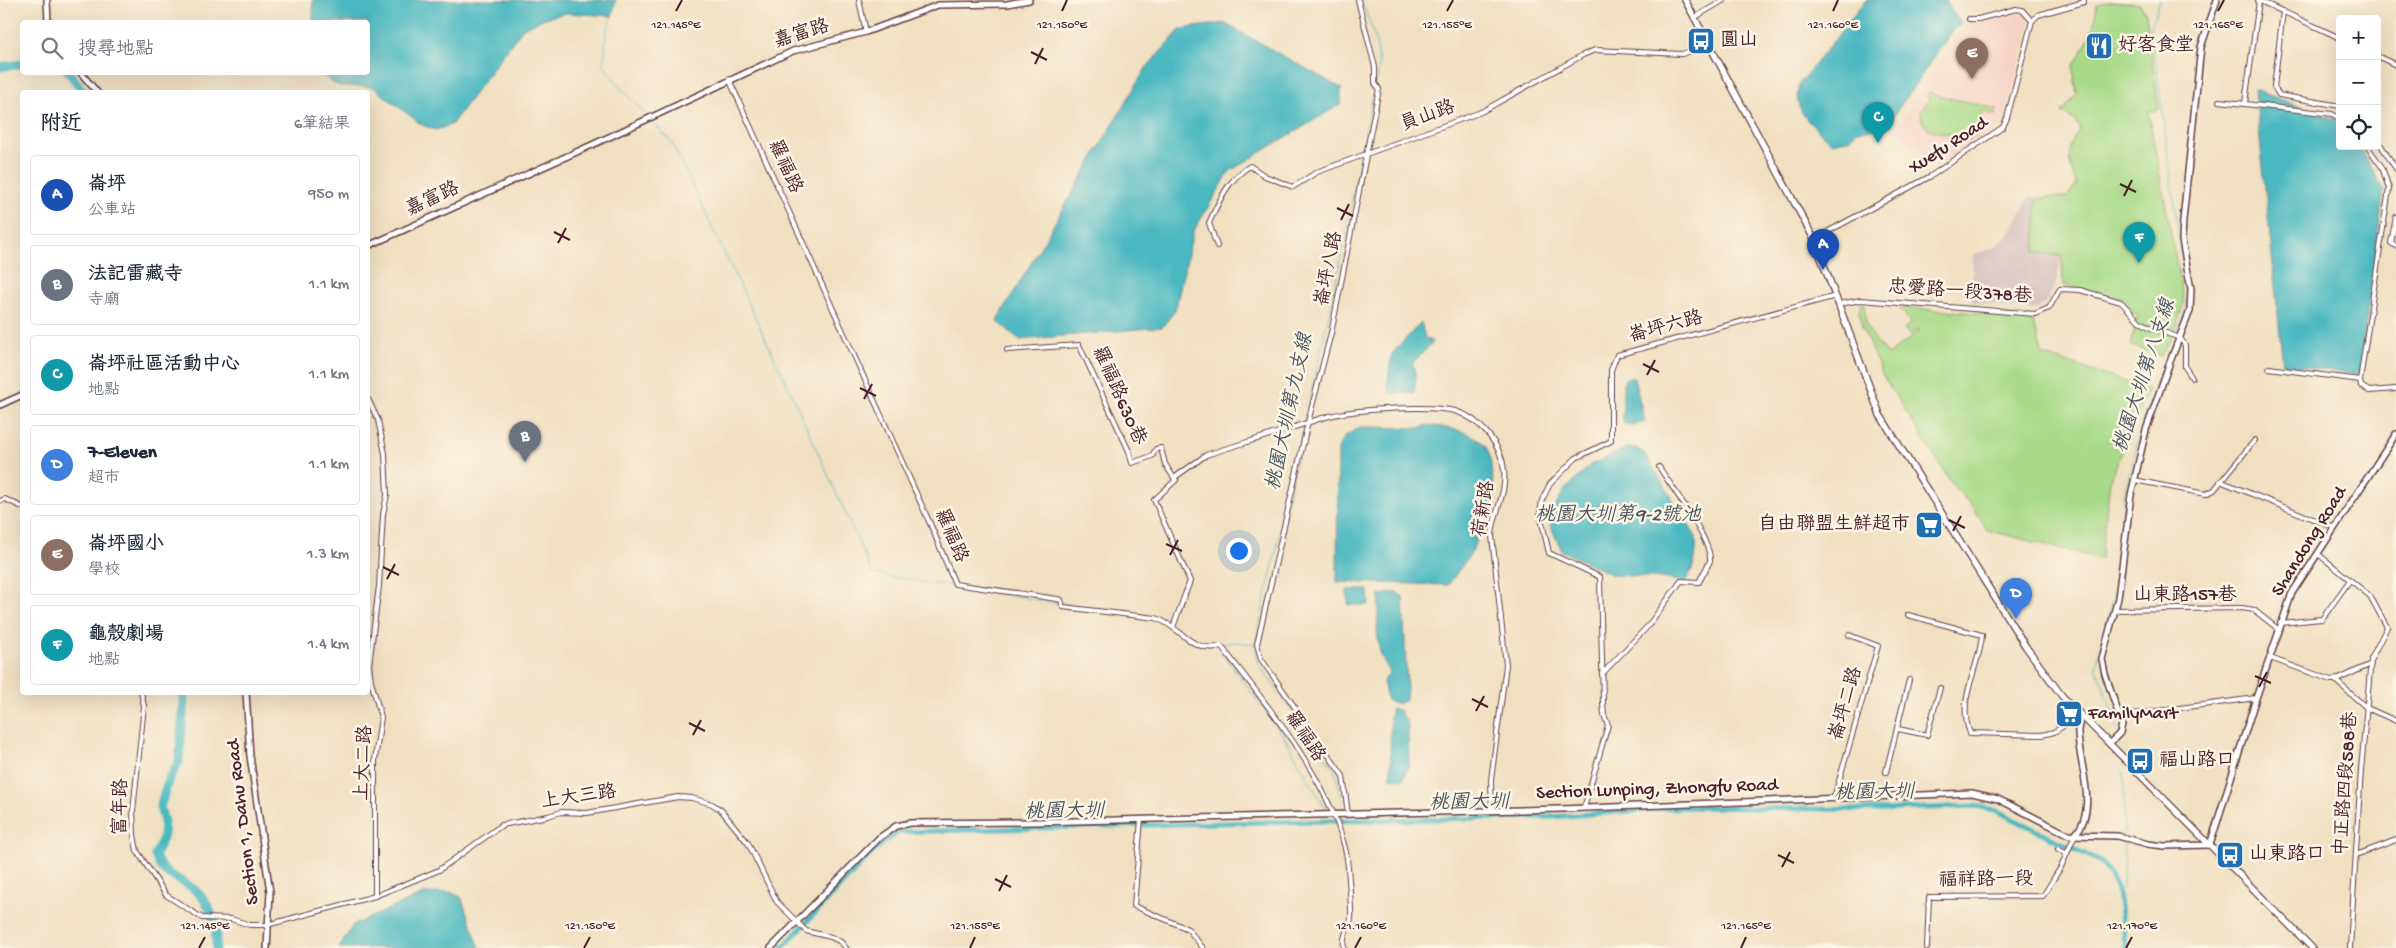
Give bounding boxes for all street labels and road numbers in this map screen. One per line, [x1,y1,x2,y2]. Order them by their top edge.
street label: 嘉富路 [771,15,833,54]
street label: 員山路 [1397,96,1459,138]
street label: Xuefu Road [1904,111,1994,181]
street label: 羅福路 [762,136,807,198]
street label: 嘉富路 [402,177,464,222]
street label: 崙坪八路 [1310,229,1349,309]
street label: 忠愛路一段378巷 [1887,276,2033,309]
street label: 崙坪六路 [1626,306,1706,349]
street label: 羅福路630巷 [1086,342,1151,449]
street label: 荷新路 [1468,479,1501,539]
street label: Shandong Road [2267,481,2354,601]
street label: 羅福路 [928,505,973,567]
street label: 山東路157巷 [2133,584,2237,608]
street label: 崙坪二路 [1825,664,1869,744]
street label: 羅福路 [1279,706,1330,767]
street label: 中正路四段588巷 [2329,711,2364,857]
street label: 上大二路 [351,724,378,802]
street label: Section 1, Dahu Road [222,736,266,906]
street label: Section Lunping, Zhongfu Road [1536,774,1780,806]
street label: 富年路 [109,778,134,836]
street label: 上大三路 [540,780,618,815]
street label: 福祥路一段 [1938,868,2034,893]

